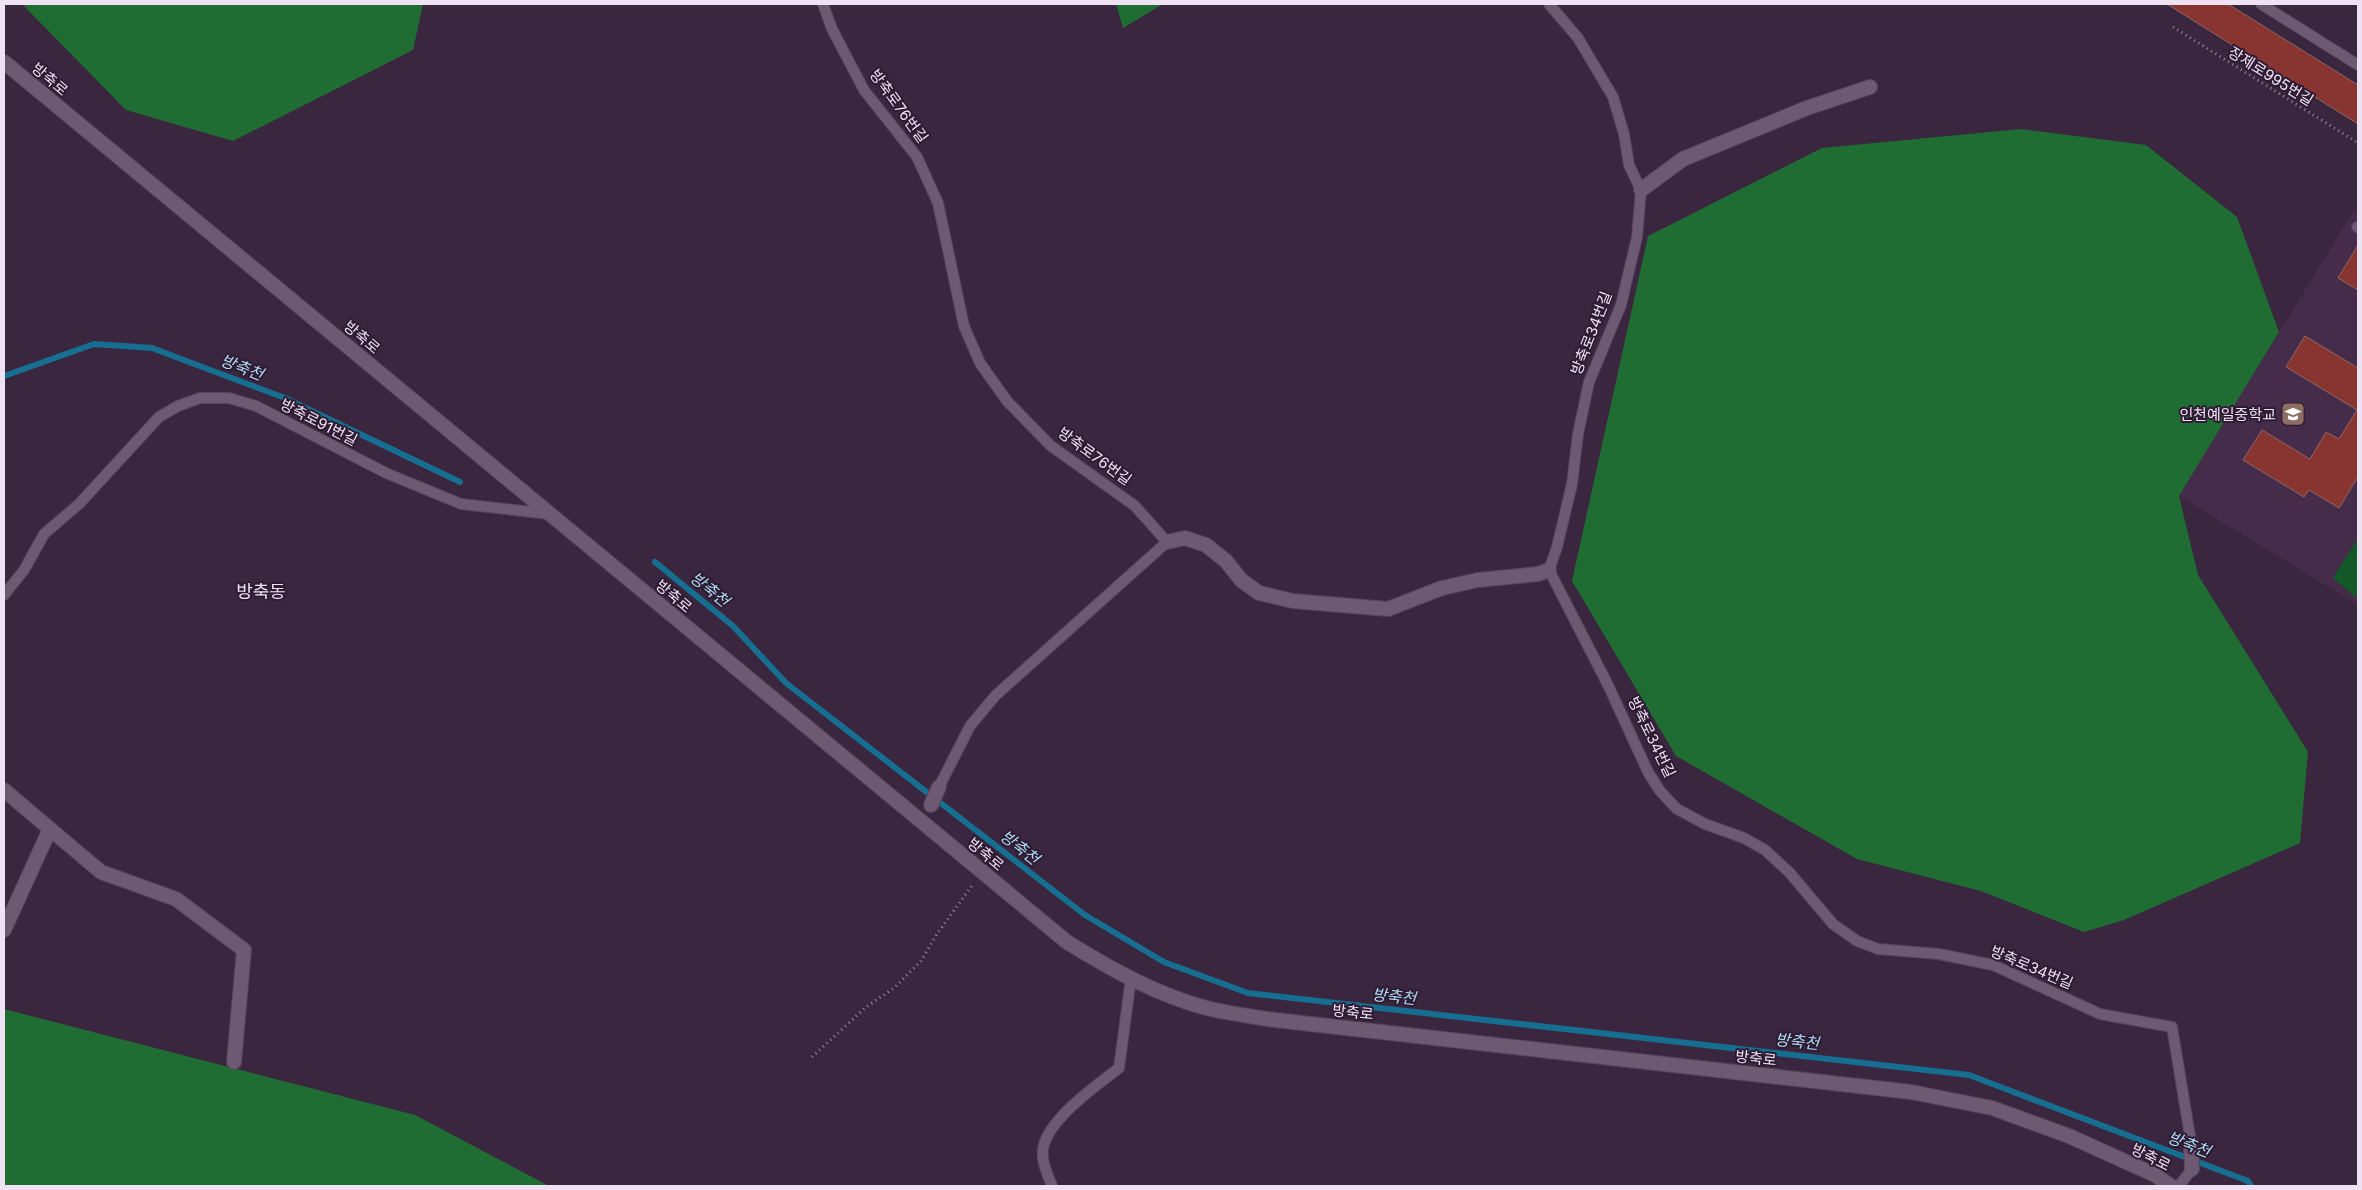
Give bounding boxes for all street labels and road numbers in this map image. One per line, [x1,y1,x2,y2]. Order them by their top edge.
street label: 장제로995번길 [2225,42,2317,110]
street label: 방축로 [28,58,72,100]
street label: 방축로76번길 [866,65,932,147]
street label: 방축로34번길 [1566,289,1616,377]
street label: 방축로 [340,316,384,358]
street label: 방축로91번길 [277,394,361,450]
street label: 방축로76번길 [1054,423,1136,489]
street label: 방축로 [652,575,696,617]
street label: 방축로34번길 [1624,693,1680,781]
street label: 방축로 [964,833,1008,875]
street label: 방축로34번길 [1988,941,2076,993]
street label: 방축로 [1331,1000,1375,1024]
street label: 방축로 [1734,1046,1778,1070]
street label: 방축로 [2128,1139,2174,1175]

